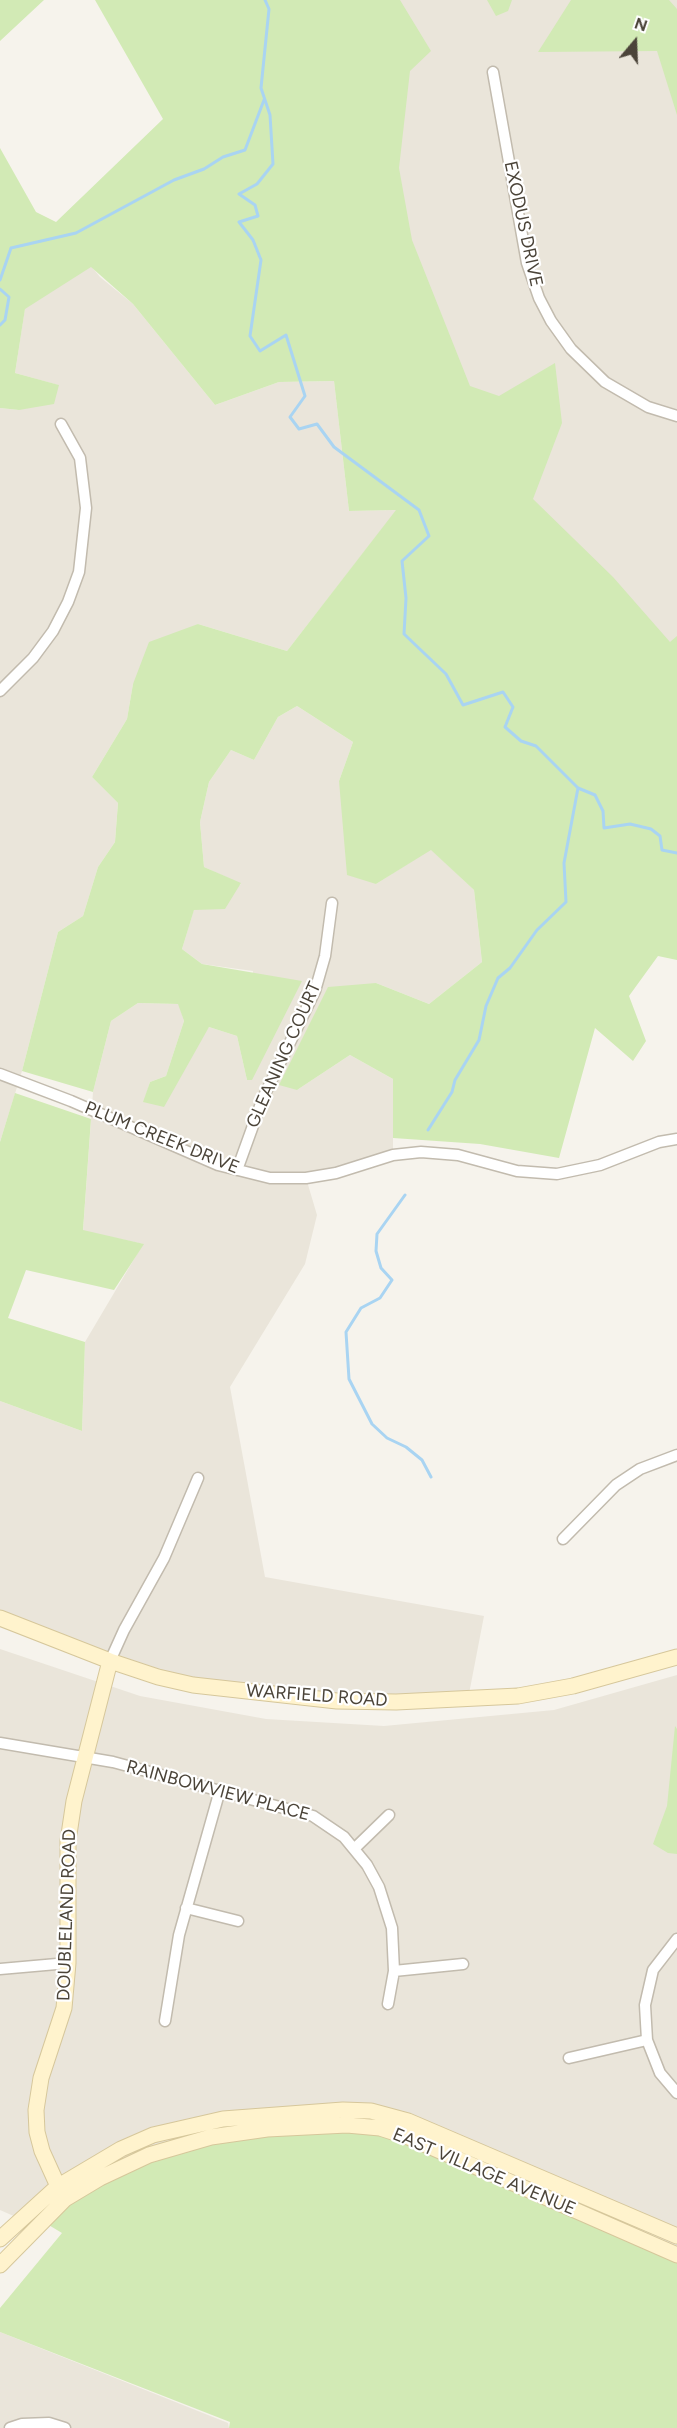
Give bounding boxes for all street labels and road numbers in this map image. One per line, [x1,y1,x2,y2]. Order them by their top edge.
street label: EXODUS DRIVE [499,159,547,289]
street label: GLEANING COURT [242,979,326,1131]
street label: PLUM CREEK DRIVE [82,1097,242,1179]
street label: WARFIELD ROAD [246,1680,388,1712]
street label: RAINBOWVIEW PLACE [124,1756,312,1826]
street label: DOUBLELAND ROAD [53,1829,81,2001]
street label: EAST VILLAGE AVENUE [389,2124,579,2220]

